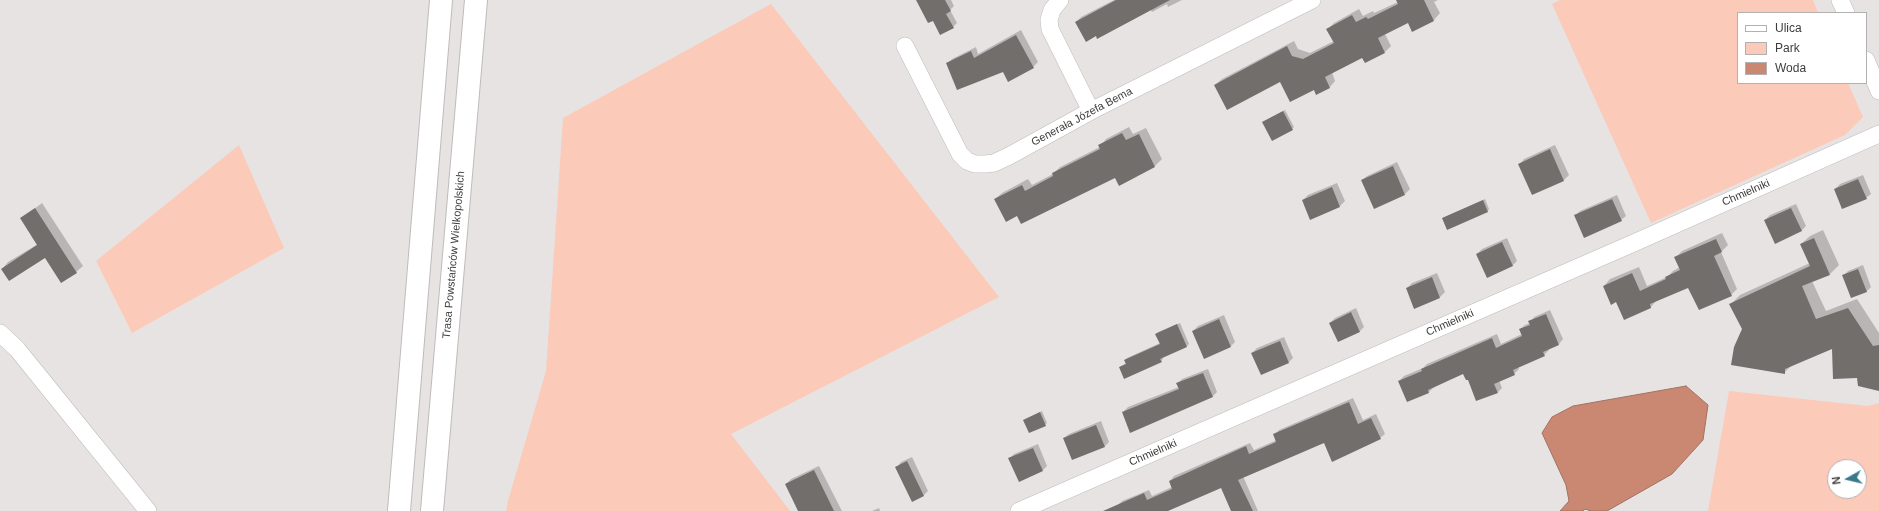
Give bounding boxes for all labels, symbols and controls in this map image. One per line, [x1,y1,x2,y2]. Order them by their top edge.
legend [1737,12,1867,84]
text: Ulica [1775,21,1802,35]
text: Park [1775,41,1800,55]
text: Woda [1775,61,1806,75]
street label: Generała Józefa Bema [1029,85,1135,149]
street label: Trasa Powstańców Wielkopolskich [440,171,468,339]
street label: Chmielniki [1720,177,1772,209]
street label: Chmielniki [1424,307,1476,339]
street label: Chmielniki [1127,437,1179,469]
north arrow [1827,459,1867,499]
text: N [1830,476,1843,485]

